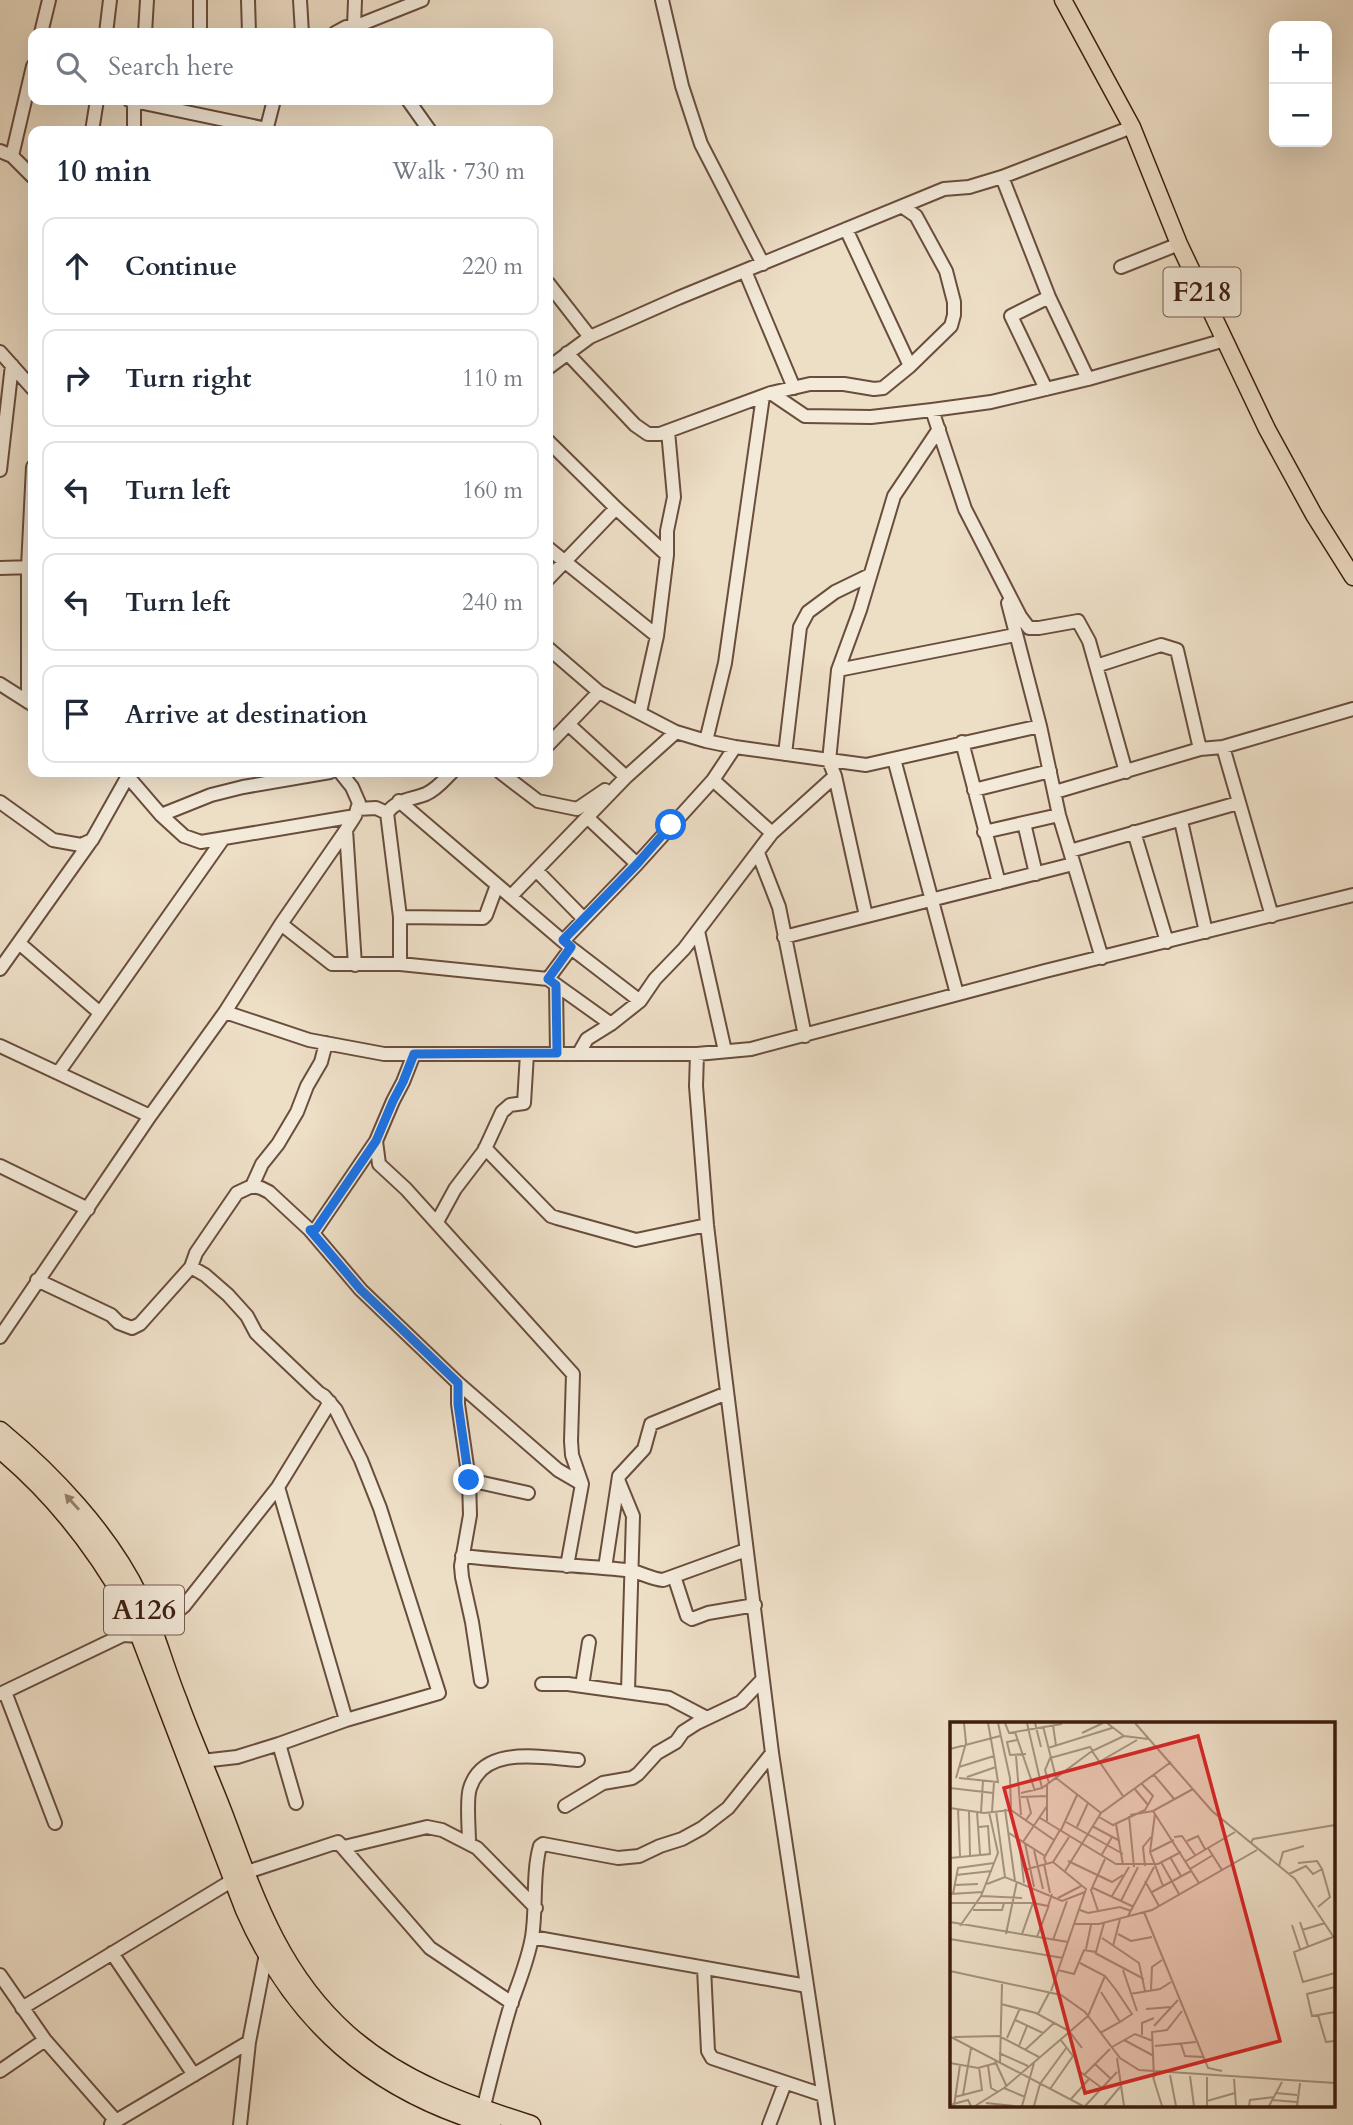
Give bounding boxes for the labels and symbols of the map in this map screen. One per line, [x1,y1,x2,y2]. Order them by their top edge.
road number: F218 [1164,268,1240,316]
route start [655,809,686,840]
route end [453,1464,484,1495]
one-way arrow [65,1494,81,1511]
road number: A126 [104,1586,184,1634]
inset map [950,1722,1336,2108]

